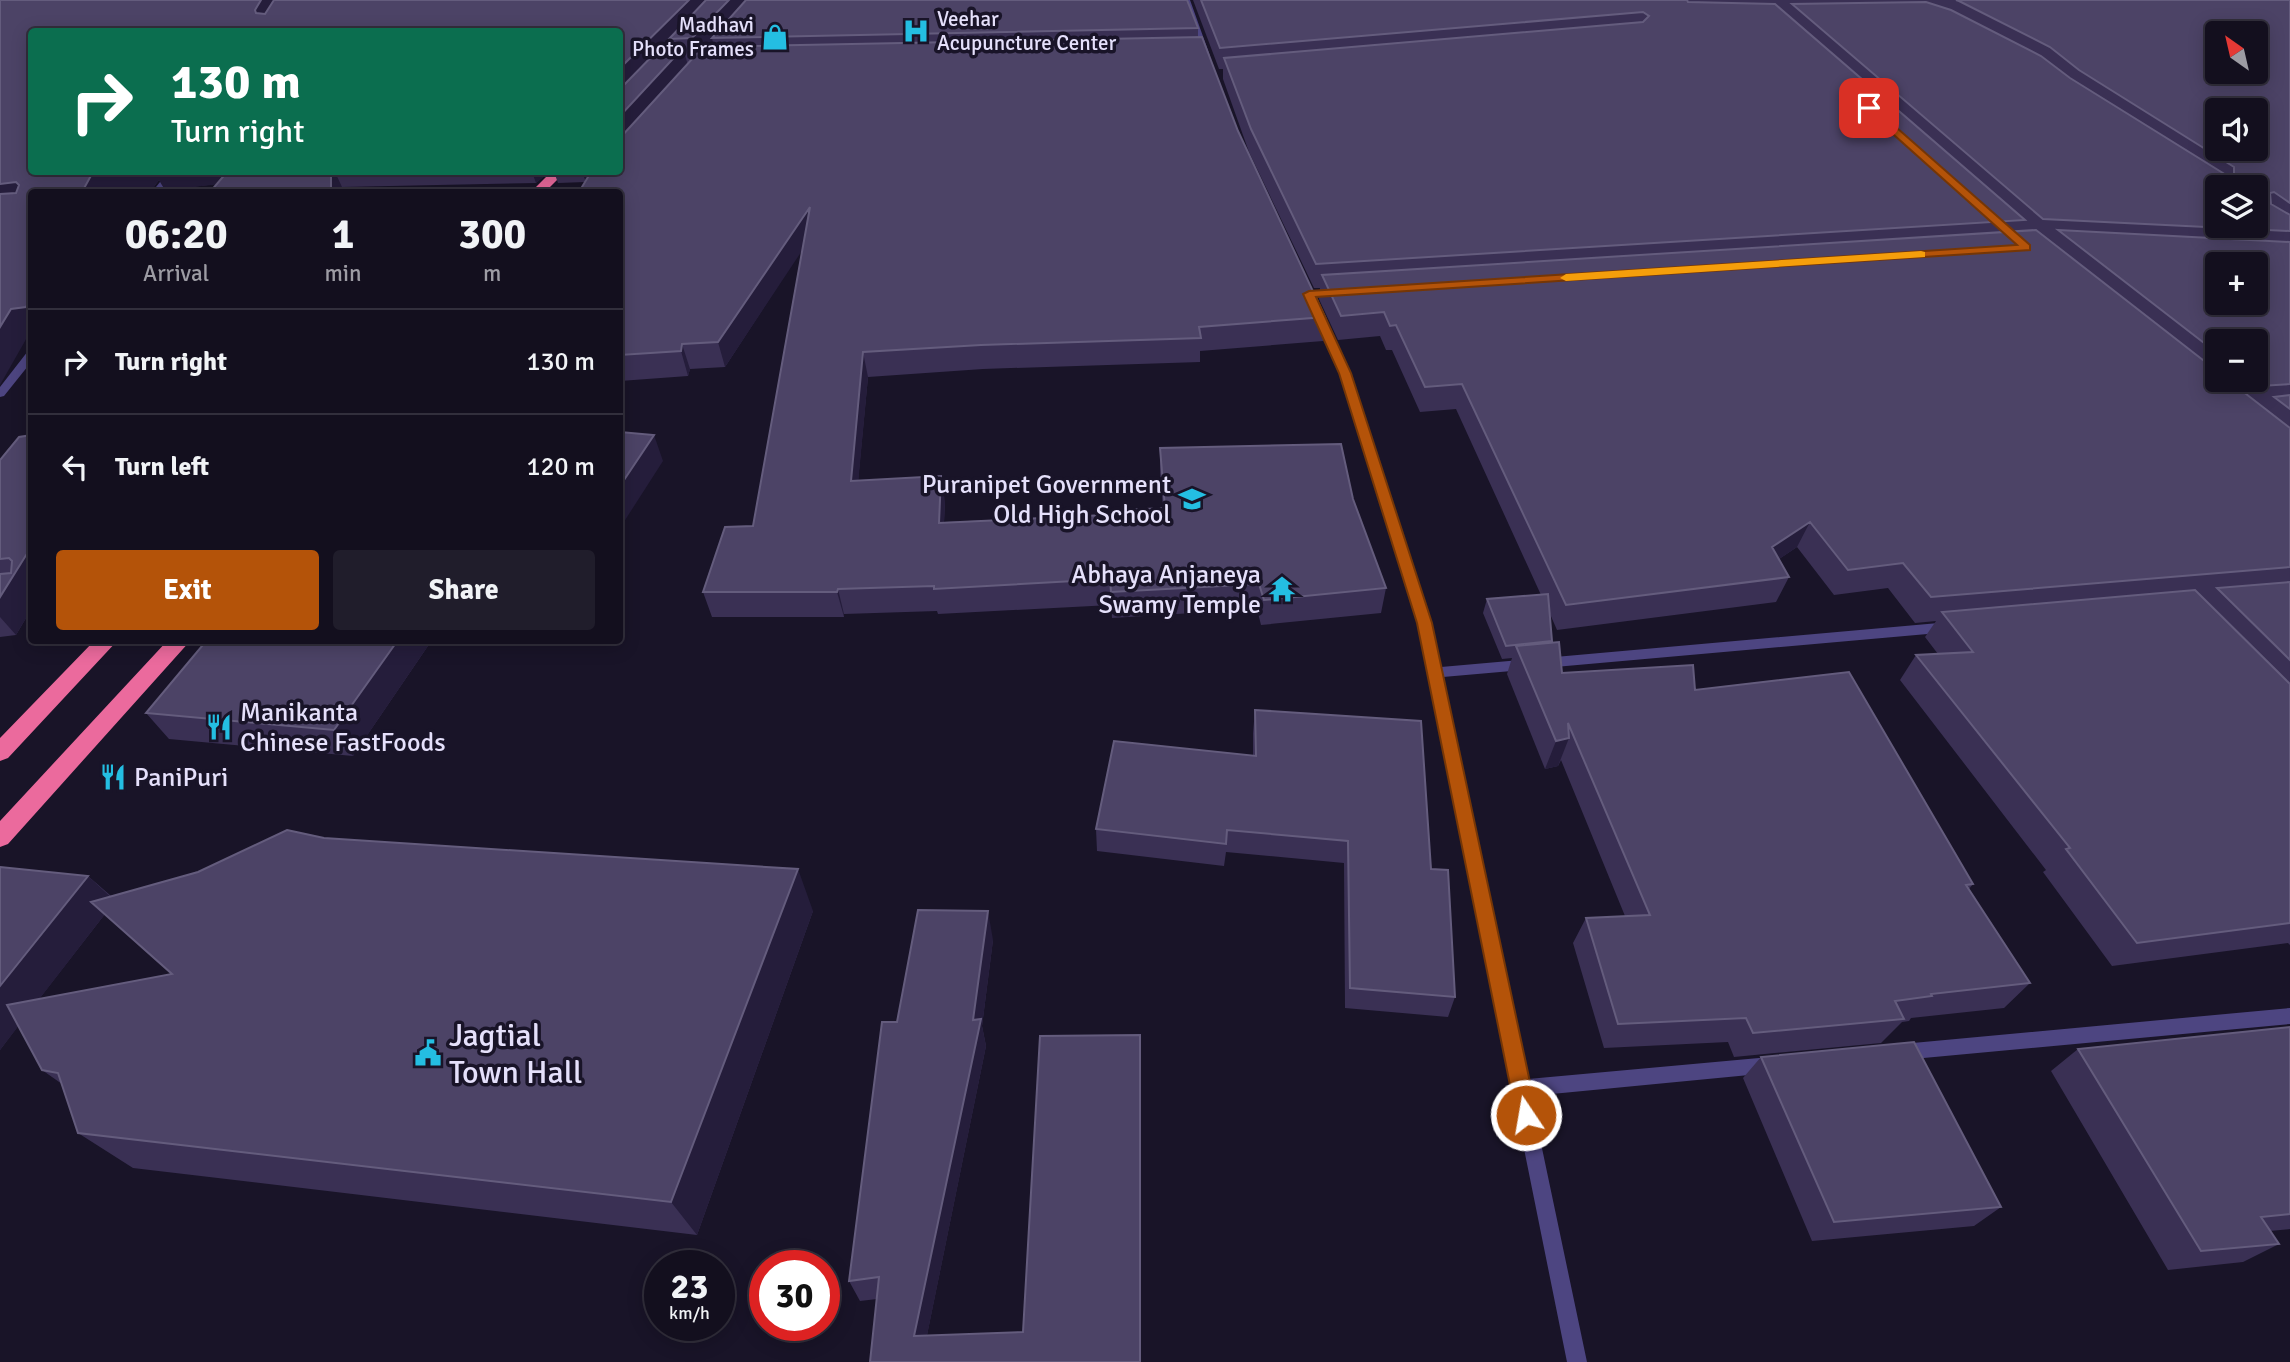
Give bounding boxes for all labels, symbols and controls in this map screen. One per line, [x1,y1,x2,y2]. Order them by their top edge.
place label: Veehar Acupuncture Center [937,6,1116,56]
place label: Madhavi Photo Frames [632,12,754,62]
hospital icon: Veehar Acupuncture Center [901,16,931,46]
north arrow [2205,21,2268,84]
map controls [2205,21,2268,392]
shop icon: Madhavi Photo Frames [760,22,790,52]
text: 130 m [171,52,301,112]
icon: right [56,56,147,147]
pin [1839,78,1899,138]
icon: arrive [1850,89,1888,127]
button: sound [2205,98,2268,161]
text: Turn right [171,112,304,151]
button: layers [2205,175,2268,238]
text: 06:20 [125,209,228,260]
text: 1 [332,209,354,260]
text: 300 [458,209,526,260]
button: + [2205,252,2268,315]
text: Arrival [143,259,209,288]
text: min [324,259,362,288]
text: m [483,259,501,288]
button: − [2205,329,2268,392]
icon: right [56,343,94,381]
text: Turn right [115,346,227,378]
text: 130 m [526,346,595,378]
icon: left [56,448,94,486]
text: Turn left [115,451,209,483]
text: 120 m [526,451,595,483]
place label: Puranipet Government Old High School [922,469,1171,531]
school or university icon: Puranipet Government Old High School [1177,484,1207,514]
button: Exit [56,550,319,630]
button: Share [333,550,595,630]
place label: Abhaya Anjaneya Swamy Temple [1071,559,1261,621]
temple icon: Abhaya Anjaneya Swamy Temple [1267,574,1297,604]
place label: Manikanta Chinese FastFoods [240,697,446,759]
restaurant icon: Manikanta Chinese FastFoods [204,712,234,742]
restaurant icon: PaniPuri [98,762,128,792]
place label: PaniPuri [134,762,228,794]
place label: Jagtial Town Hall [449,1016,582,1092]
public building icon: Jagtial Town Hall [413,1038,443,1068]
position arrow [1489,1078,1563,1152]
speed limit sign: 30 [749,1250,840,1341]
text: 23 [671,1265,708,1308]
text: km/h [669,1302,710,1324]

